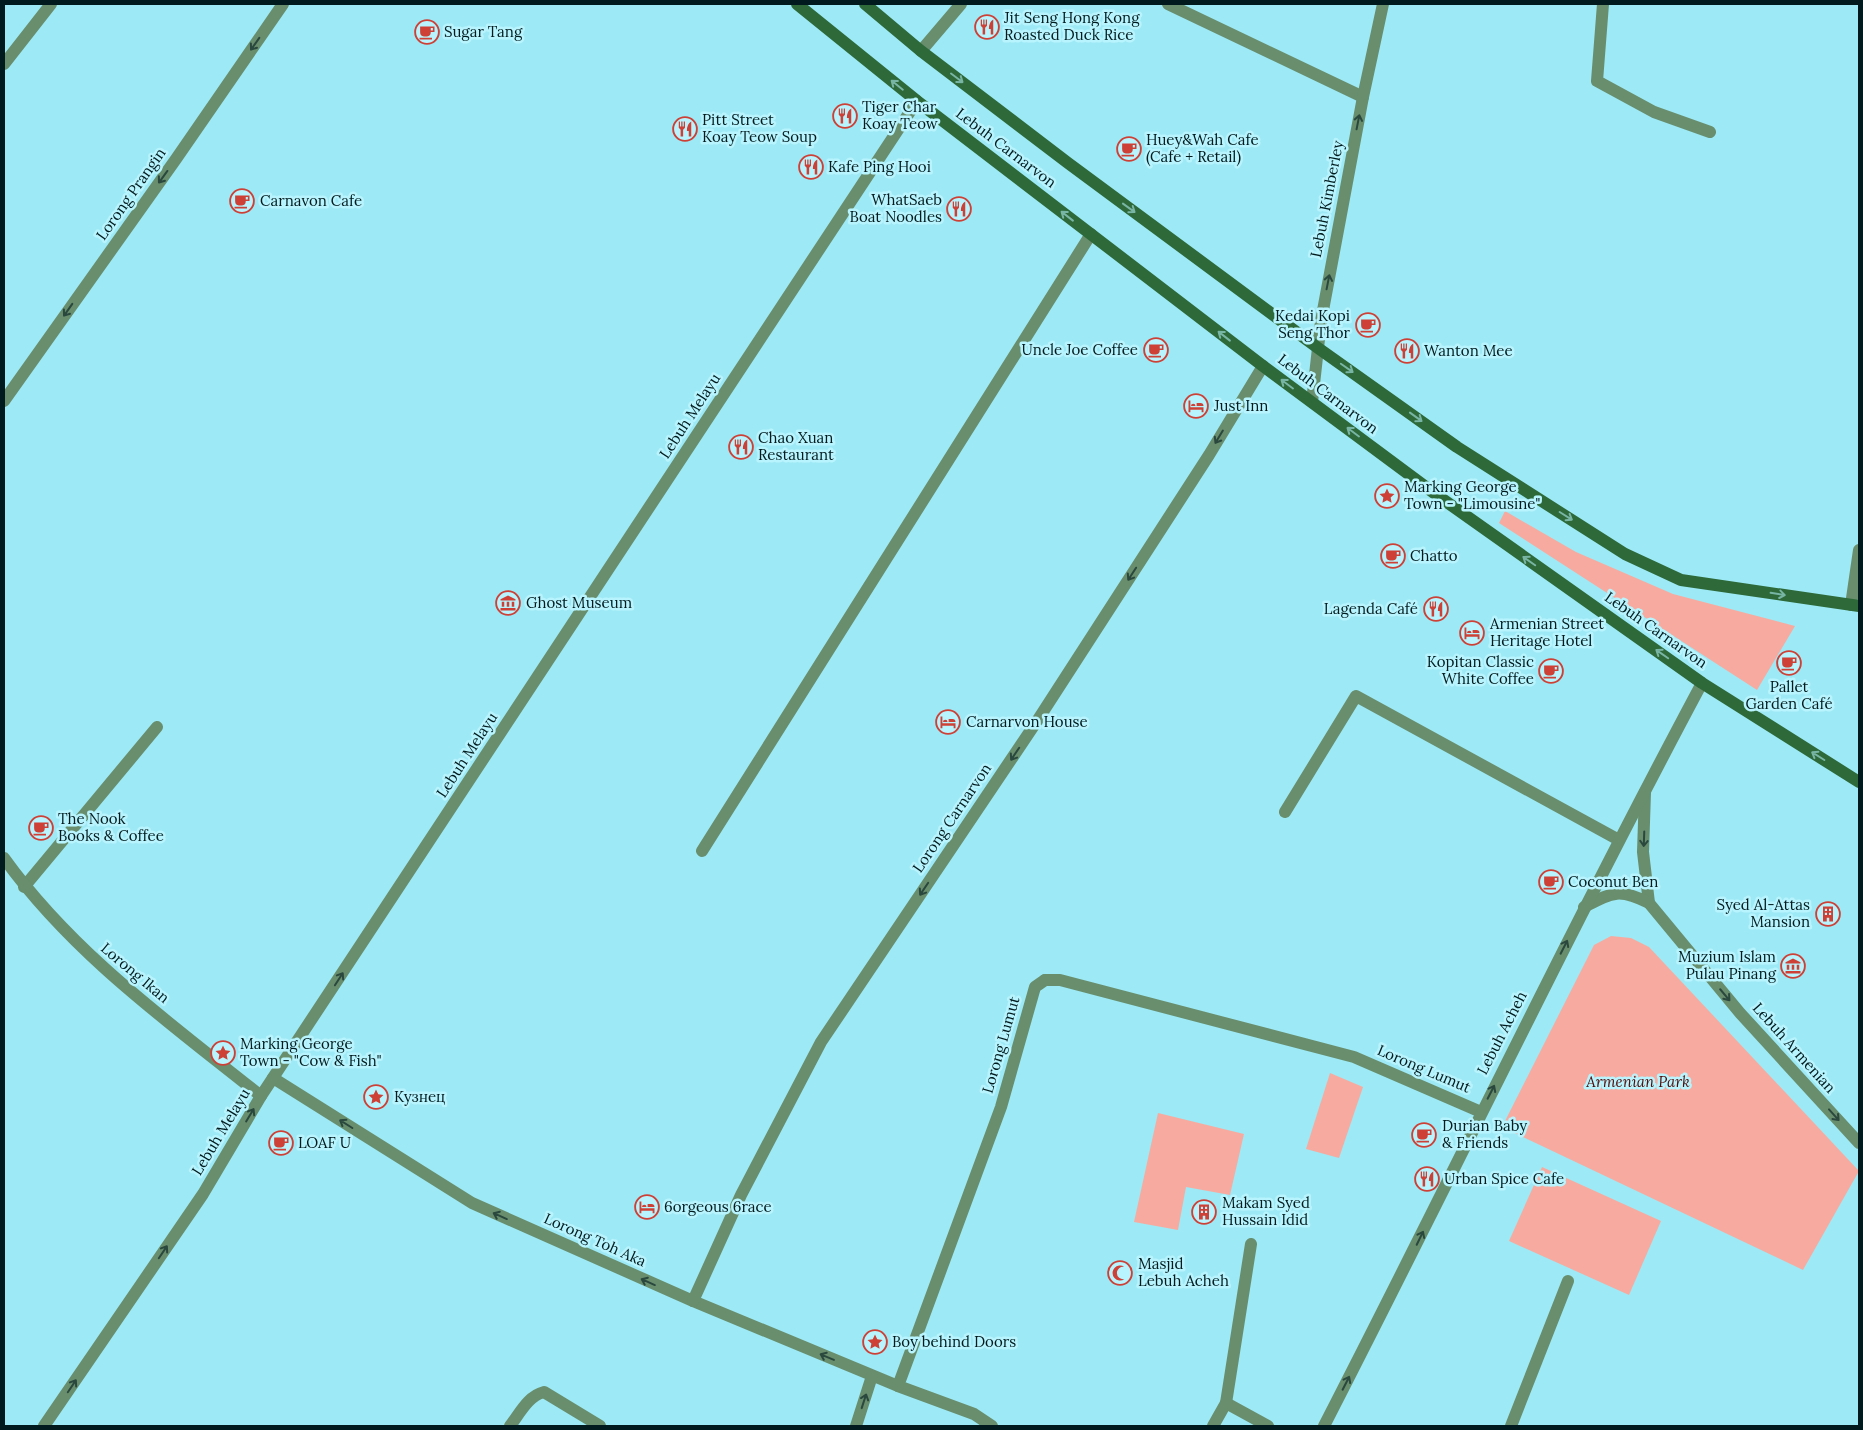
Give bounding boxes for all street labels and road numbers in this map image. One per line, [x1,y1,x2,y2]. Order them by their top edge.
street label: Lebuh Carnarvon [952,104,1060,192]
street label: Lebuh Kimberley [1306,139,1347,259]
street label: Lorong Prangin [92,144,169,244]
street label: Lebuh Carnarvon [1274,350,1382,438]
street label: Lebuh Melayu [655,370,724,462]
street label: Lebuh Carnarvon [1601,587,1711,672]
street label: Lebuh Melayu [432,709,501,801]
street label: Lorong Carnarvon [908,760,995,876]
street label: Lorong Ikan [97,938,174,1007]
street label: Lebuh Acheh [1472,988,1531,1078]
street label: Lorong Lumut [978,994,1023,1095]
street label: Lebuh Armenian [1749,999,1840,1097]
street label: Lorong Lumut [1375,1040,1474,1097]
street label: Lebuh Melayu [187,1085,254,1179]
street label: Lorong Toh Aka [541,1209,649,1271]

